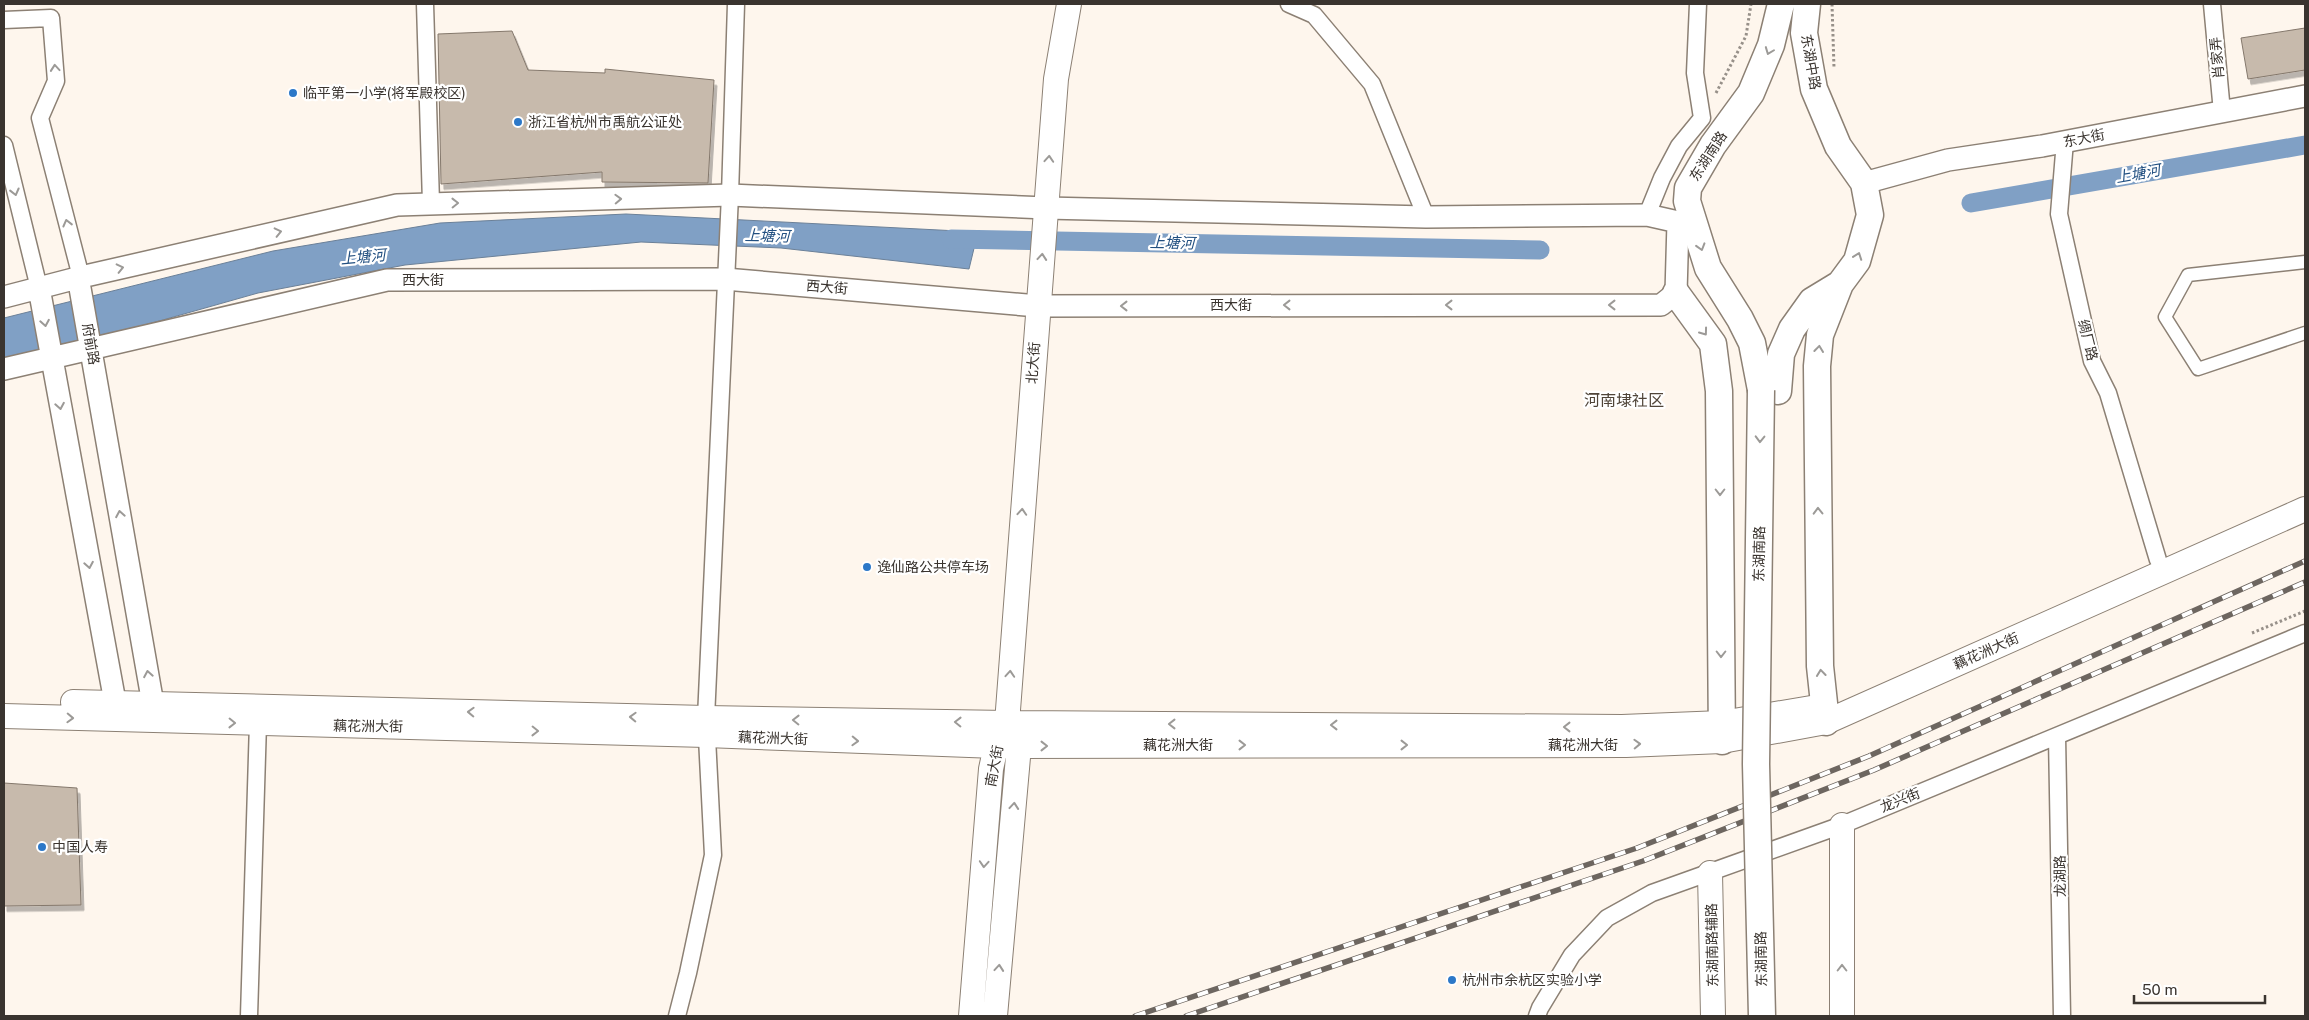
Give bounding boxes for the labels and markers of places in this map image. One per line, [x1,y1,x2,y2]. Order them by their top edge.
place label: 临平第一小学(将军殿校区) [303,85,466,101]
marker: 临平第一小学(将军殿校区) [287,87,299,99]
place label: 浙江省杭州市禹航公证处 [528,114,682,130]
marker: 浙江省杭州市禹航公证处 [512,116,524,128]
place label: 逸仙路公共停车场 [877,559,989,575]
marker: 逸仙路公共停车场 [861,561,873,573]
place label: 中国人寿 [52,839,108,855]
marker: 中国人寿 [36,841,48,853]
place label: 杭州市余杭区实验小学 [1462,972,1602,988]
marker: 杭州市余杭区实验小学 [1446,974,1458,986]

